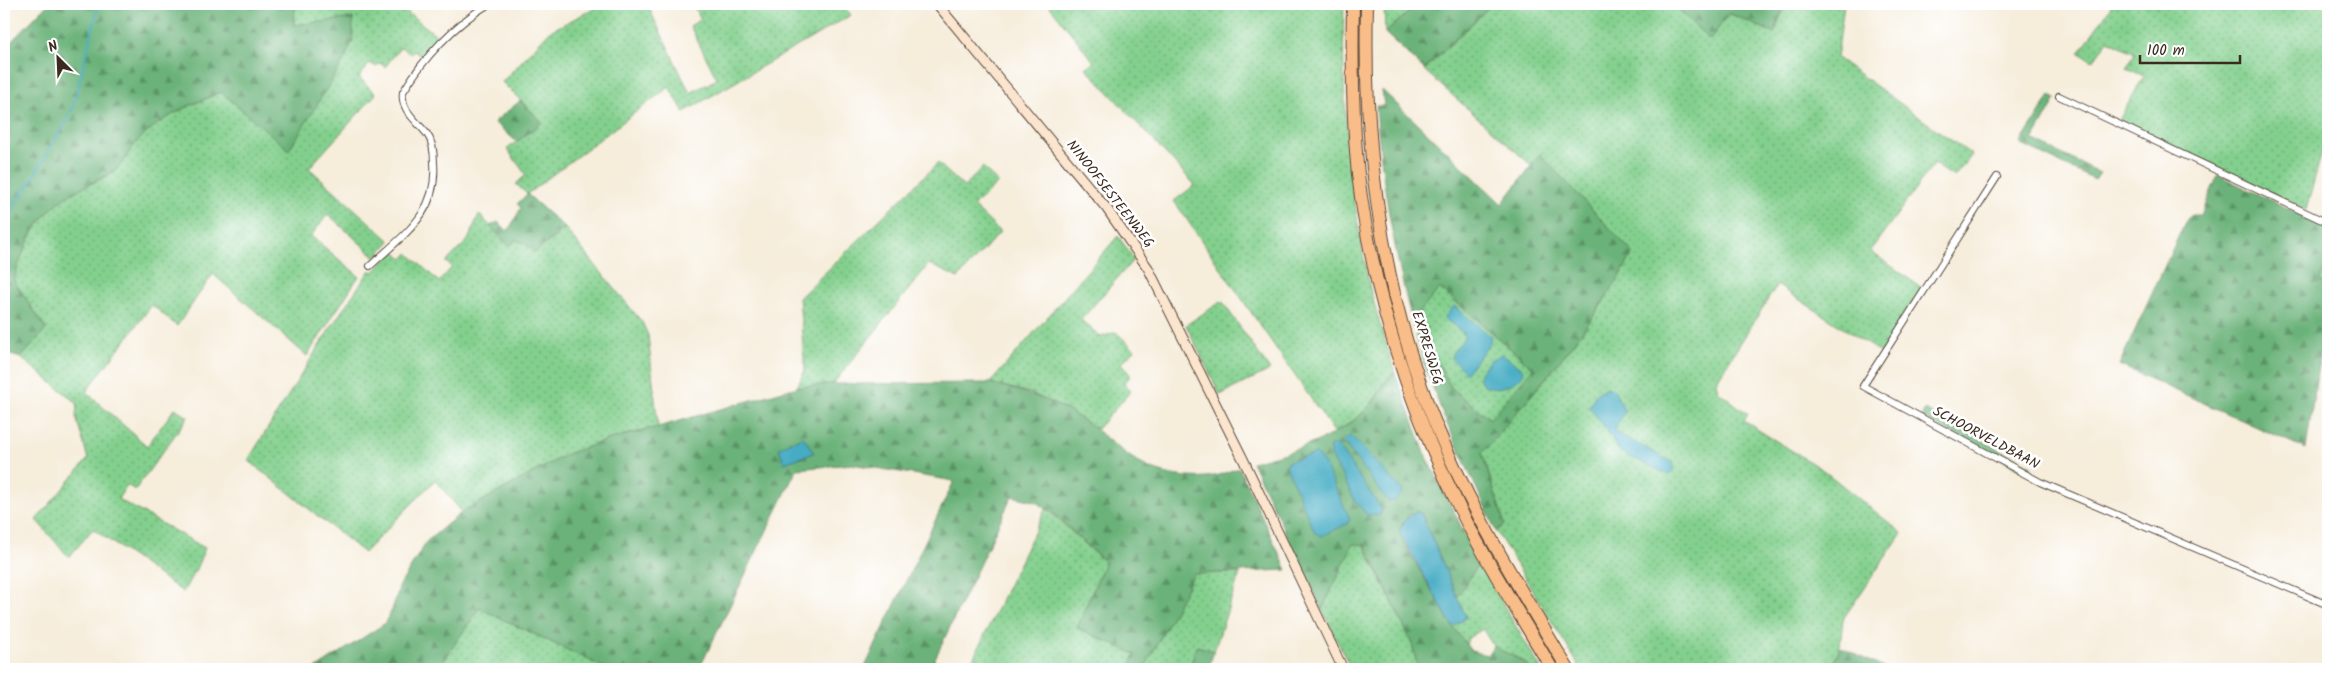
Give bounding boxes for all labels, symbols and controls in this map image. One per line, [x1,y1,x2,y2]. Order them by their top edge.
north arrow [32,32,82,82]
scale bar [2140,32,2240,64]
text: N [45,35,62,59]
text: 100 m [2147,39,2185,63]
street label: NINOOFSESTEENWEG [1061,135,1159,253]
street label: EXPRESWEG [1405,308,1449,388]
street label: SCHOORVELDBAAN [1929,401,2044,476]

